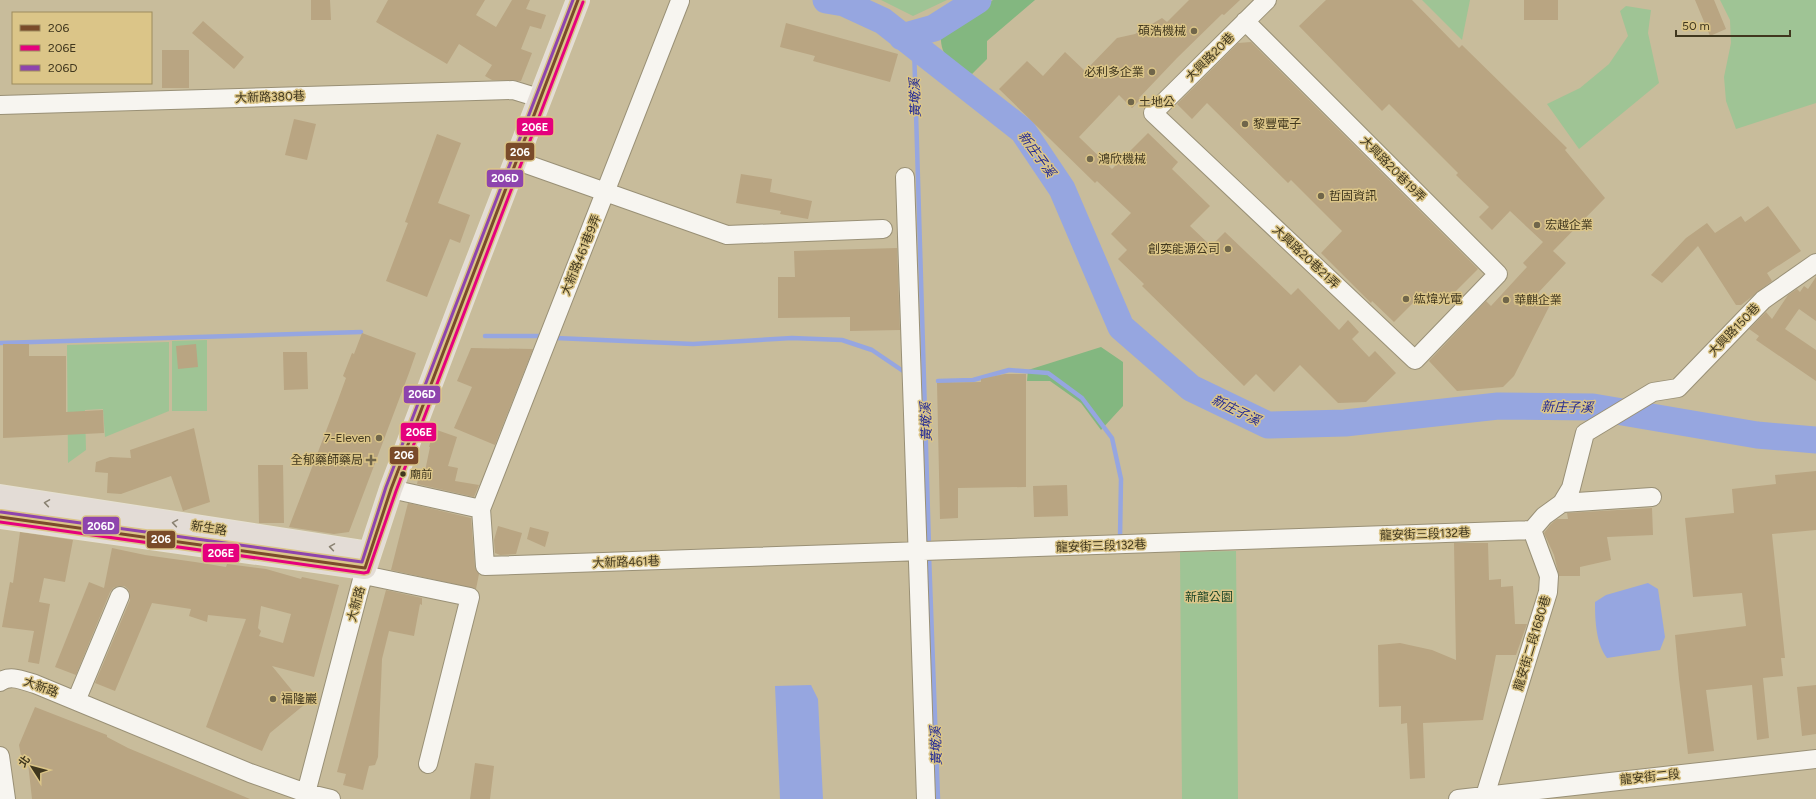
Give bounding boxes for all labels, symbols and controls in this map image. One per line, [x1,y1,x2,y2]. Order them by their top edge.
legend [12,12,152,84]
scale bar [1676,12,1790,38]
text: 50 m [1682,19,1710,33]
text: 206 [48,21,69,35]
place label: 碩浩機械 [1138,24,1186,38]
marker: 碩浩機械 [1189,26,1199,36]
street label: 大興路20巷 [1183,30,1237,84]
text: 206E [48,41,76,55]
text: 206D [48,61,77,75]
place label: 必利多企業 [1084,65,1144,79]
marker: 必利多企業 [1147,67,1157,77]
water label: 黃墘溪 [907,76,923,118]
street label: 大新路380巷 [235,89,305,105]
place label: 土地公 [1139,95,1175,109]
marker: 土地公 [1126,97,1136,107]
line badge: 206E [516,117,554,136]
place label: 黎豐電子 [1253,117,1301,131]
marker: 黎豐電子 [1240,119,1250,129]
text: 206E [522,121,548,134]
water label: 新庄子溪 [1016,129,1060,181]
street label: 大興路20巷19弄 [1358,134,1428,204]
line badge: 206 [505,142,535,161]
text: 206 [510,146,531,159]
place label: 鴻欣機械 [1098,152,1146,166]
marker: 鴻欣機械 [1085,154,1095,164]
line badge: 206D [486,169,524,188]
text: 206D [491,172,519,185]
place label: 哲固資訊 [1329,189,1377,203]
marker: 哲固資訊 [1316,191,1326,201]
street label: 大新路461巷9弄 [558,213,604,297]
place label: 宏越企業 [1545,218,1593,232]
marker: 宏越企業 [1532,220,1542,230]
street label: 大興路20巷21弄 [1270,223,1342,291]
place label: 創奕能源公司 [1148,242,1220,256]
marker: 創奕能源公司 [1223,244,1233,254]
place label: 紘煒光電 [1414,292,1462,306]
place label: 華麒企業 [1514,293,1562,307]
marker: 紘煒光電 [1401,294,1411,304]
marker: 華麒企業 [1501,295,1511,305]
street label: 大興路150巷 [1705,301,1763,359]
line badge: 206D [403,385,441,404]
text: 206D [408,388,436,401]
water label: 新庄子溪 [1209,392,1264,429]
water label: 新庄子溪 [1541,399,1595,415]
water label: 黃墘溪 [918,400,934,442]
line badge: 206E [400,422,437,442]
text: 206E [406,426,432,439]
place label: 7-Eleven [324,431,371,445]
marker: 7-Eleven [374,433,384,443]
line badge: 206 [389,446,419,465]
text: 206 [394,449,415,462]
place label: 全郁藥師藥局 [291,453,363,467]
marker: 全郁藥師藥局 [366,455,376,465]
place label: 廟前 [410,468,432,481]
marker: 廟前 [398,469,408,479]
one-way arrow [44,499,50,508]
line badge: 206D [82,516,120,535]
street label: 新生路 [190,518,228,538]
one-way arrow [172,519,178,528]
text: 206D [87,520,115,533]
street label: 龍安街三段132巷 [1380,525,1470,543]
line badge: 206 [146,530,176,549]
text: 206 [151,533,172,546]
street label: 龍安街三段132巷 [1056,537,1146,555]
line badge: 206E [202,543,240,563]
one-way arrow [328,543,335,552]
text: 206E [208,547,234,560]
street label: 大新路461巷 [592,554,660,570]
street label: 大新路 [345,585,367,623]
park label: 新龍公園 [1185,590,1233,604]
street label: 龍安街二段1680巷 [1511,594,1553,692]
street label: 大新路 [22,674,60,700]
place label: 福隆巖 [281,692,317,706]
marker: 福隆巖 [268,694,278,704]
water label: 黃墘溪 [928,724,944,766]
north arrow [12,747,52,787]
text: 北 [16,753,33,770]
street label: 龍安街二段 [1619,767,1681,787]

